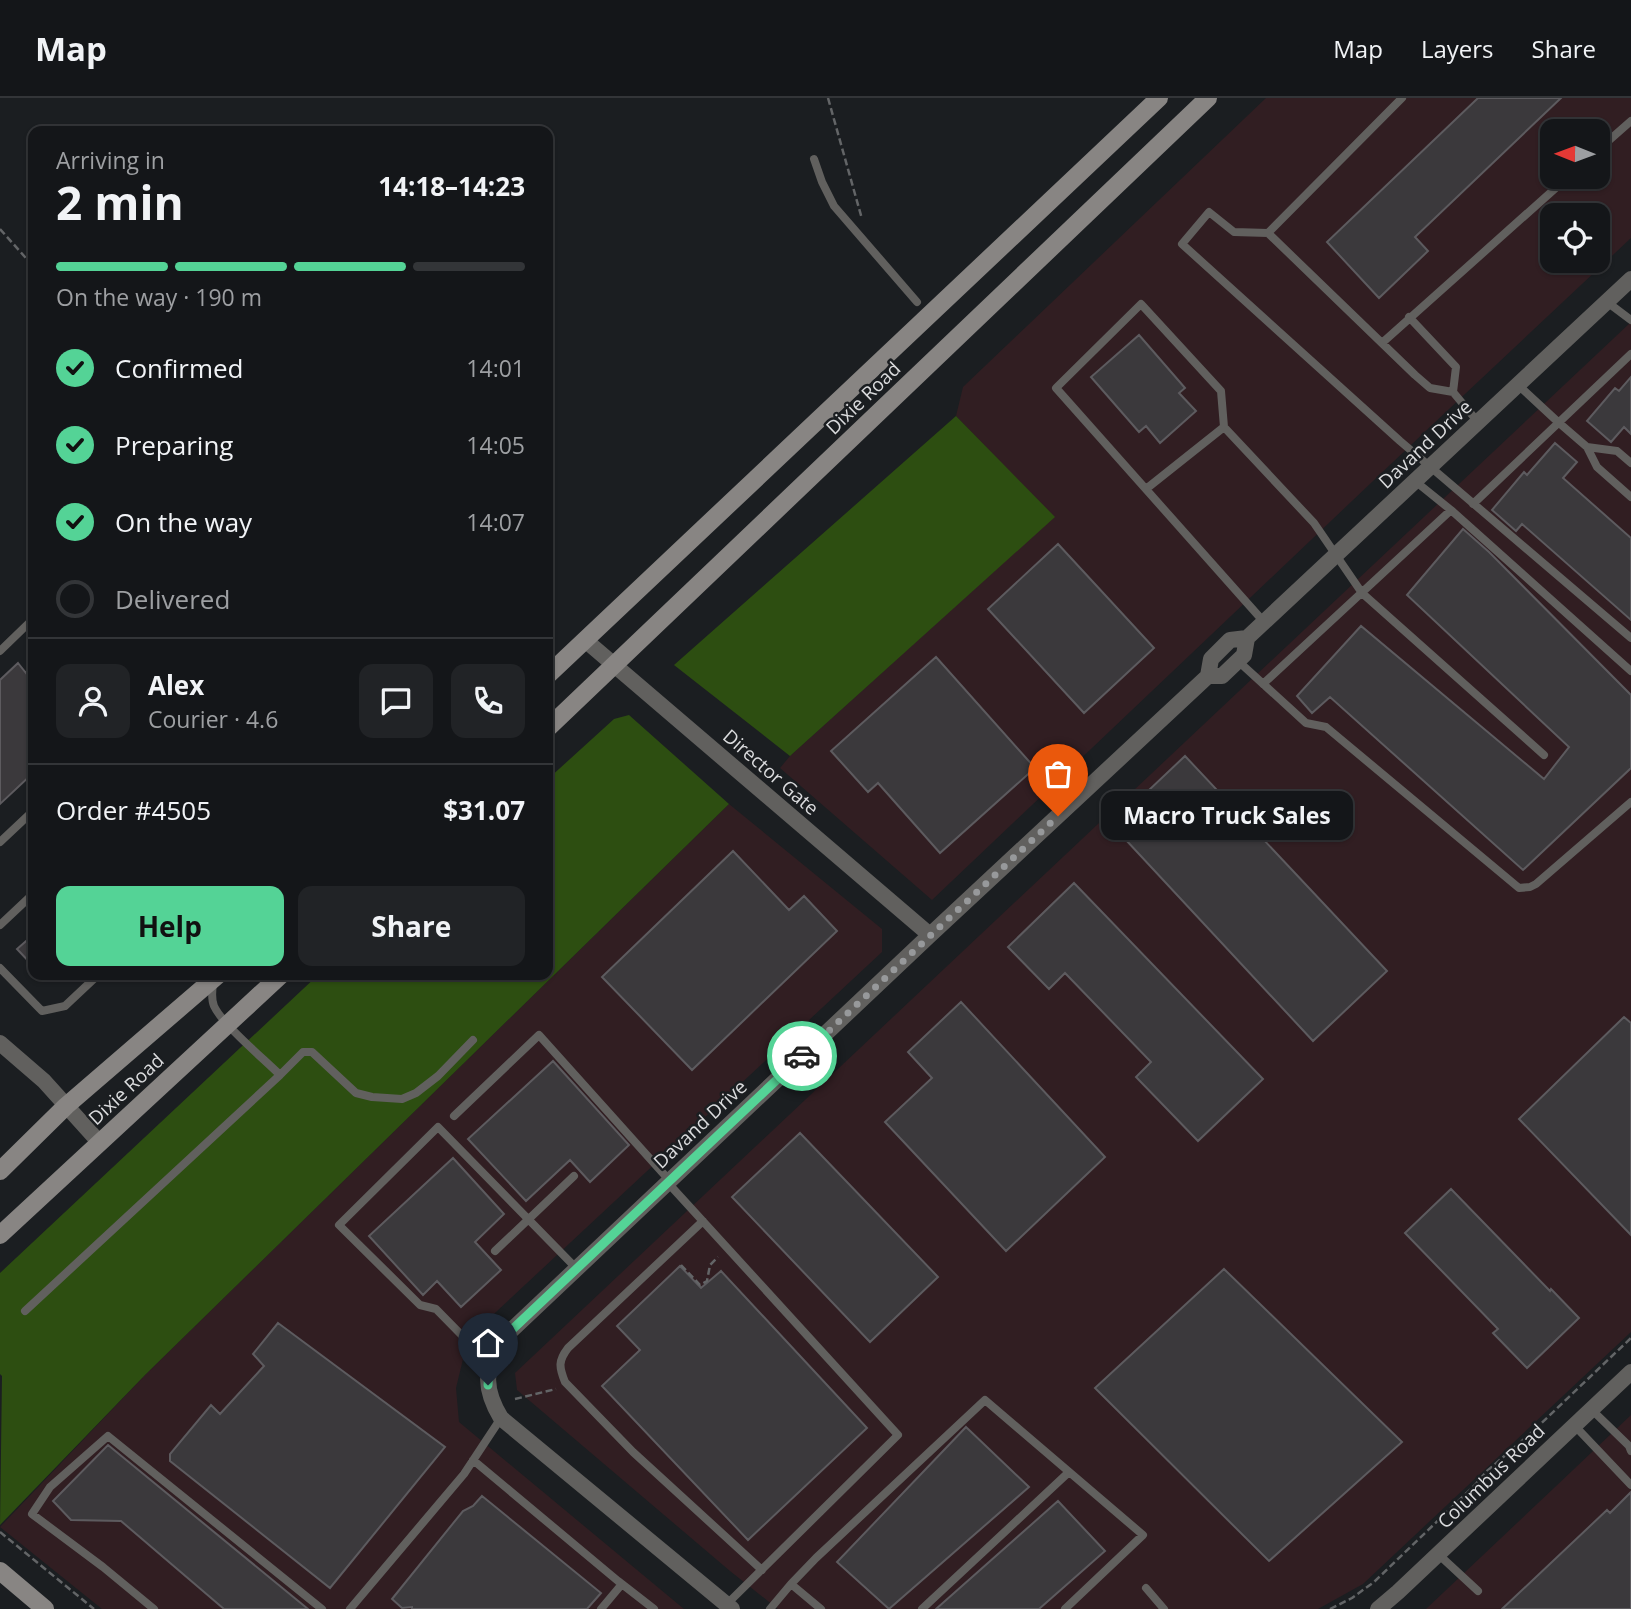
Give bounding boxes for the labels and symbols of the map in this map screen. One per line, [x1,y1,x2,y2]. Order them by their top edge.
north arrow [1540,119,1610,189]
street label: Dixie Road [820,356,906,440]
street label: Davand Drive [1373,394,1477,494]
street label: Director Gate [718,723,824,821]
pin [1028,744,1088,816]
callout: Macro Truck Sales [1100,792,1352,840]
courier [767,1021,837,1091]
street label: Dixie Road [83,1047,169,1131]
street label: Davand Drive [648,1074,752,1174]
pin [458,1313,518,1385]
street label: Columbus Road [1432,1418,1550,1534]

